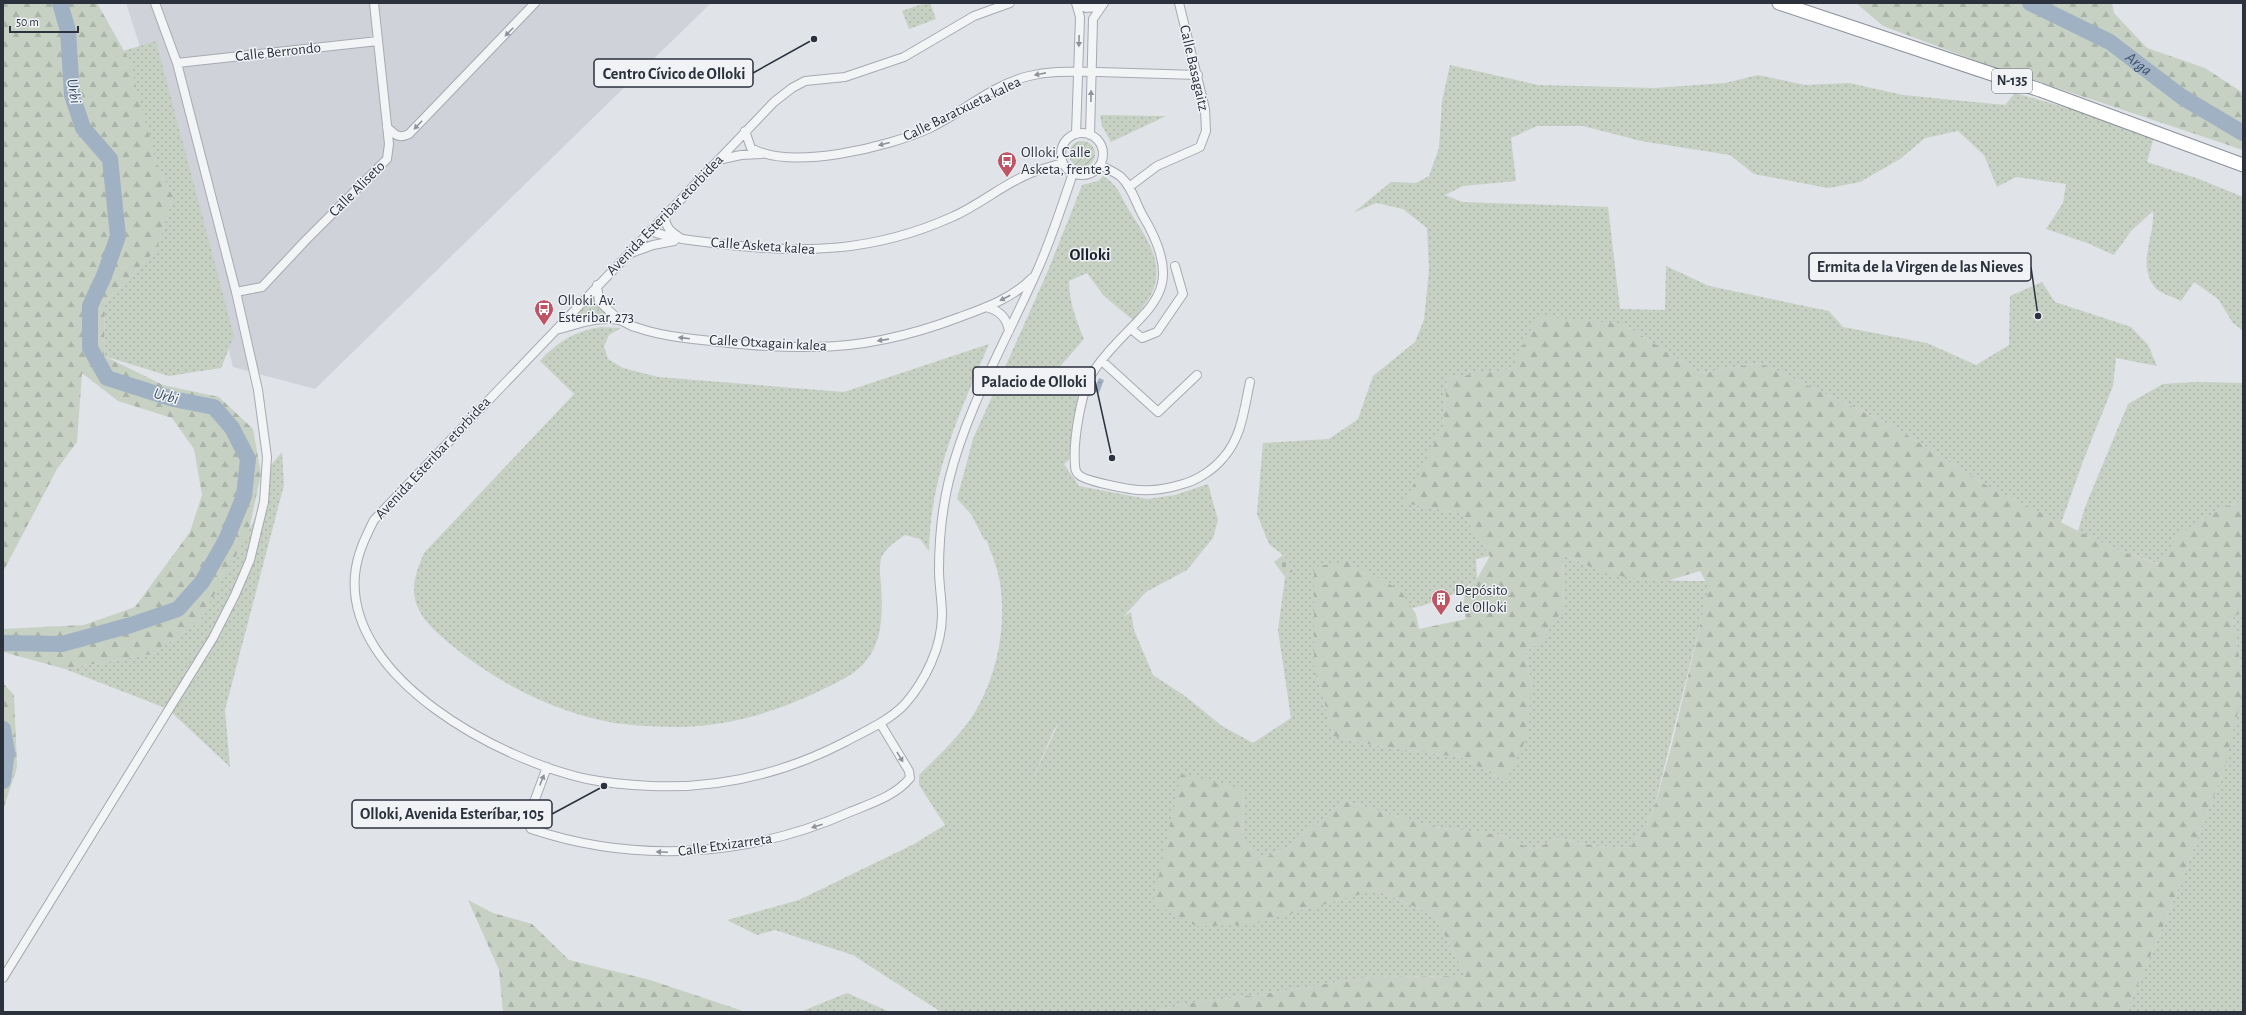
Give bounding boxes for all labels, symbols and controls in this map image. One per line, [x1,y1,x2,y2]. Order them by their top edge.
scale bar [10,8,78,34]
text: 50 m [16,16,39,28]
street label: Calle Basagaitz [1177,24,1211,112]
one-way arrow [505,27,514,36]
one-way arrow [1076,35,1082,48]
street label: Calle Berrondo [234,40,322,64]
water label: Arga [2122,48,2155,79]
callout: Centro Cívico de Olloki [594,59,753,87]
text: Centro Cívico de Olloki [603,66,745,82]
road number: N-135 [1992,69,2032,93]
one-way arrow [1034,71,1046,77]
street label: Calle Baratxueta kalea [901,74,1023,144]
water label: Urbi [64,77,84,105]
one-way arrow [1088,89,1094,102]
one-way arrow [413,120,423,130]
one-way arrow [878,142,890,148]
place label: Olloki, Calle Asketa, frente 3 [1021,145,1111,177]
bus stop icon: Olloki, Calle Asketa, frente 3 [996,150,1018,178]
street label: Avenida Esteribar etorbidea [604,152,726,278]
street label: Calle Aliseto [326,158,388,220]
street label: Calle Asketa kalea [710,235,816,257]
district label: Olloki [1069,246,1111,263]
callout: Ermita de la Virgen de las Nieves [1809,253,2031,281]
text: Ermita de la Virgen de las Nieves [1817,259,2023,275]
place label: Olloki. Av. Esteribar, 273 [558,293,634,325]
one-way arrow [1000,294,1011,301]
bus stop icon: Olloki. Av. Esteribar, 273 [533,298,555,326]
street label: Calle Otxagain kalea [709,332,827,354]
one-way arrow [678,335,690,341]
one-way arrow [877,337,889,343]
callout: Palacio de Olloki [973,367,1095,395]
text: Palacio de Olloki [981,374,1087,390]
water label: Urbi [152,385,181,407]
street label: Avenida Esteribar etorbidea [373,394,493,522]
place label: Depósito de Olloki [1455,583,1508,615]
building icon: Depósito de Olloki [1430,588,1452,616]
one-way arrow [897,751,904,763]
one-way arrow [539,774,545,786]
callout: Olloki, Avenida Esteríbar, 105 [352,800,552,828]
text: Olloki, Avenida Esteríbar, 105 [360,806,544,822]
one-way arrow [811,823,823,829]
street label: Calle Etxizarreta [677,831,773,859]
one-way arrow [655,849,668,855]

